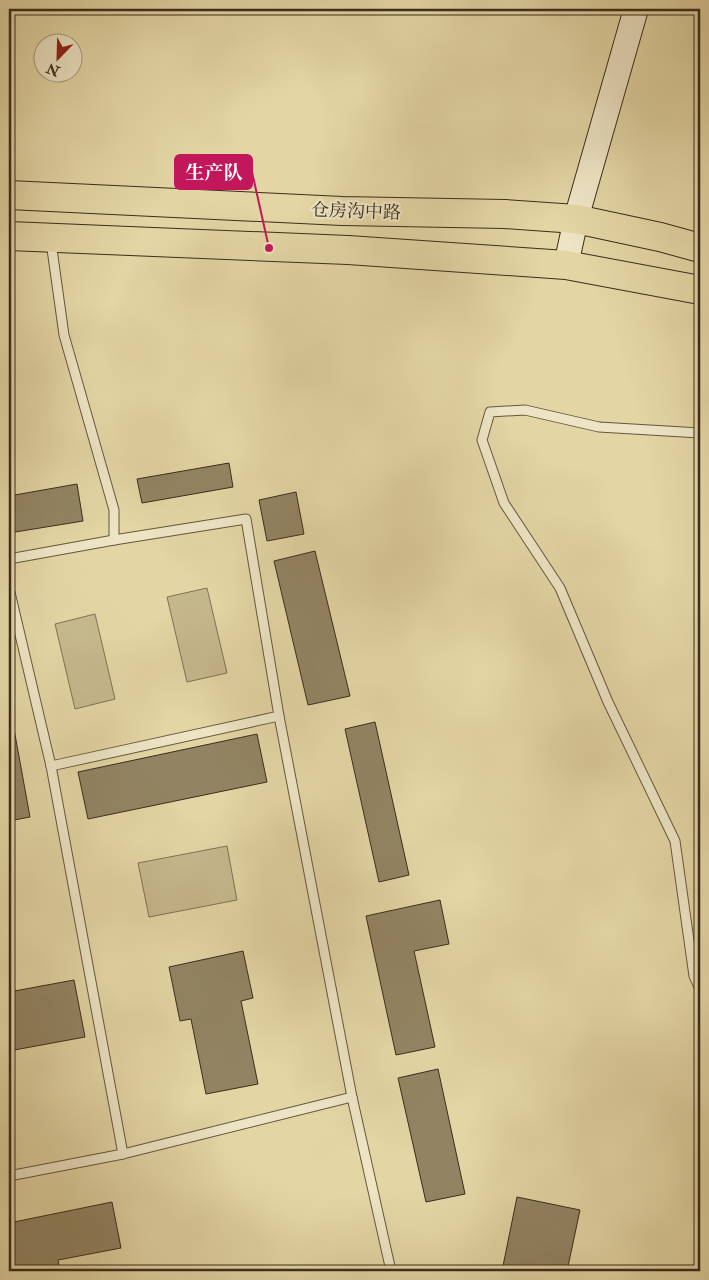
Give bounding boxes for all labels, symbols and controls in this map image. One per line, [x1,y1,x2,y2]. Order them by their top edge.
north arrow [32,32,82,82]
text: N [44,59,63,80]
callout: 生产队 [175,155,252,189]
text: 生产队 [185,161,243,185]
street label: 仓房沟中路 [311,198,401,225]

